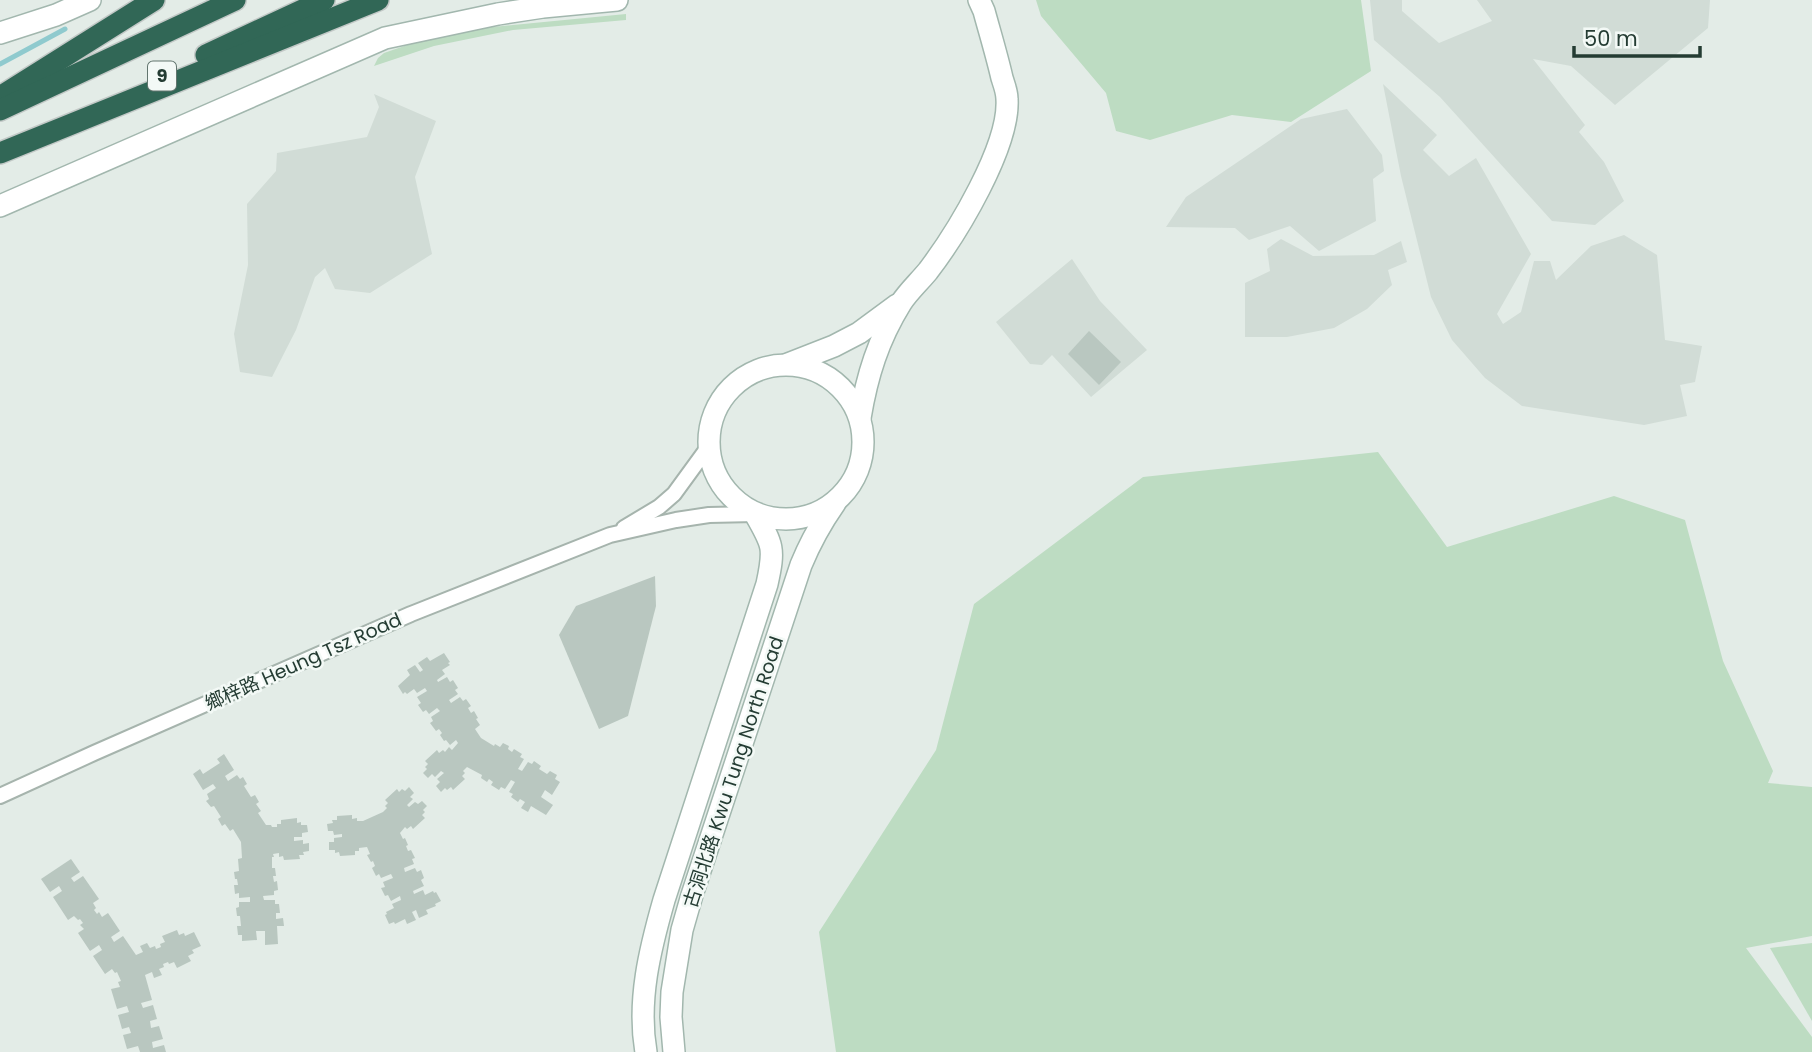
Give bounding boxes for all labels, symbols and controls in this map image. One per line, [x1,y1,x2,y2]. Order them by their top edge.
scale bar [1574,14,1700,58]
text: 50 m [1584,24,1638,53]
road number: 9 [148,62,176,90]
street label: 鄉梓路 Heung Tsz Road [201,606,406,717]
street label: 古洞北路 Kwu Tung North Road [677,633,790,911]

